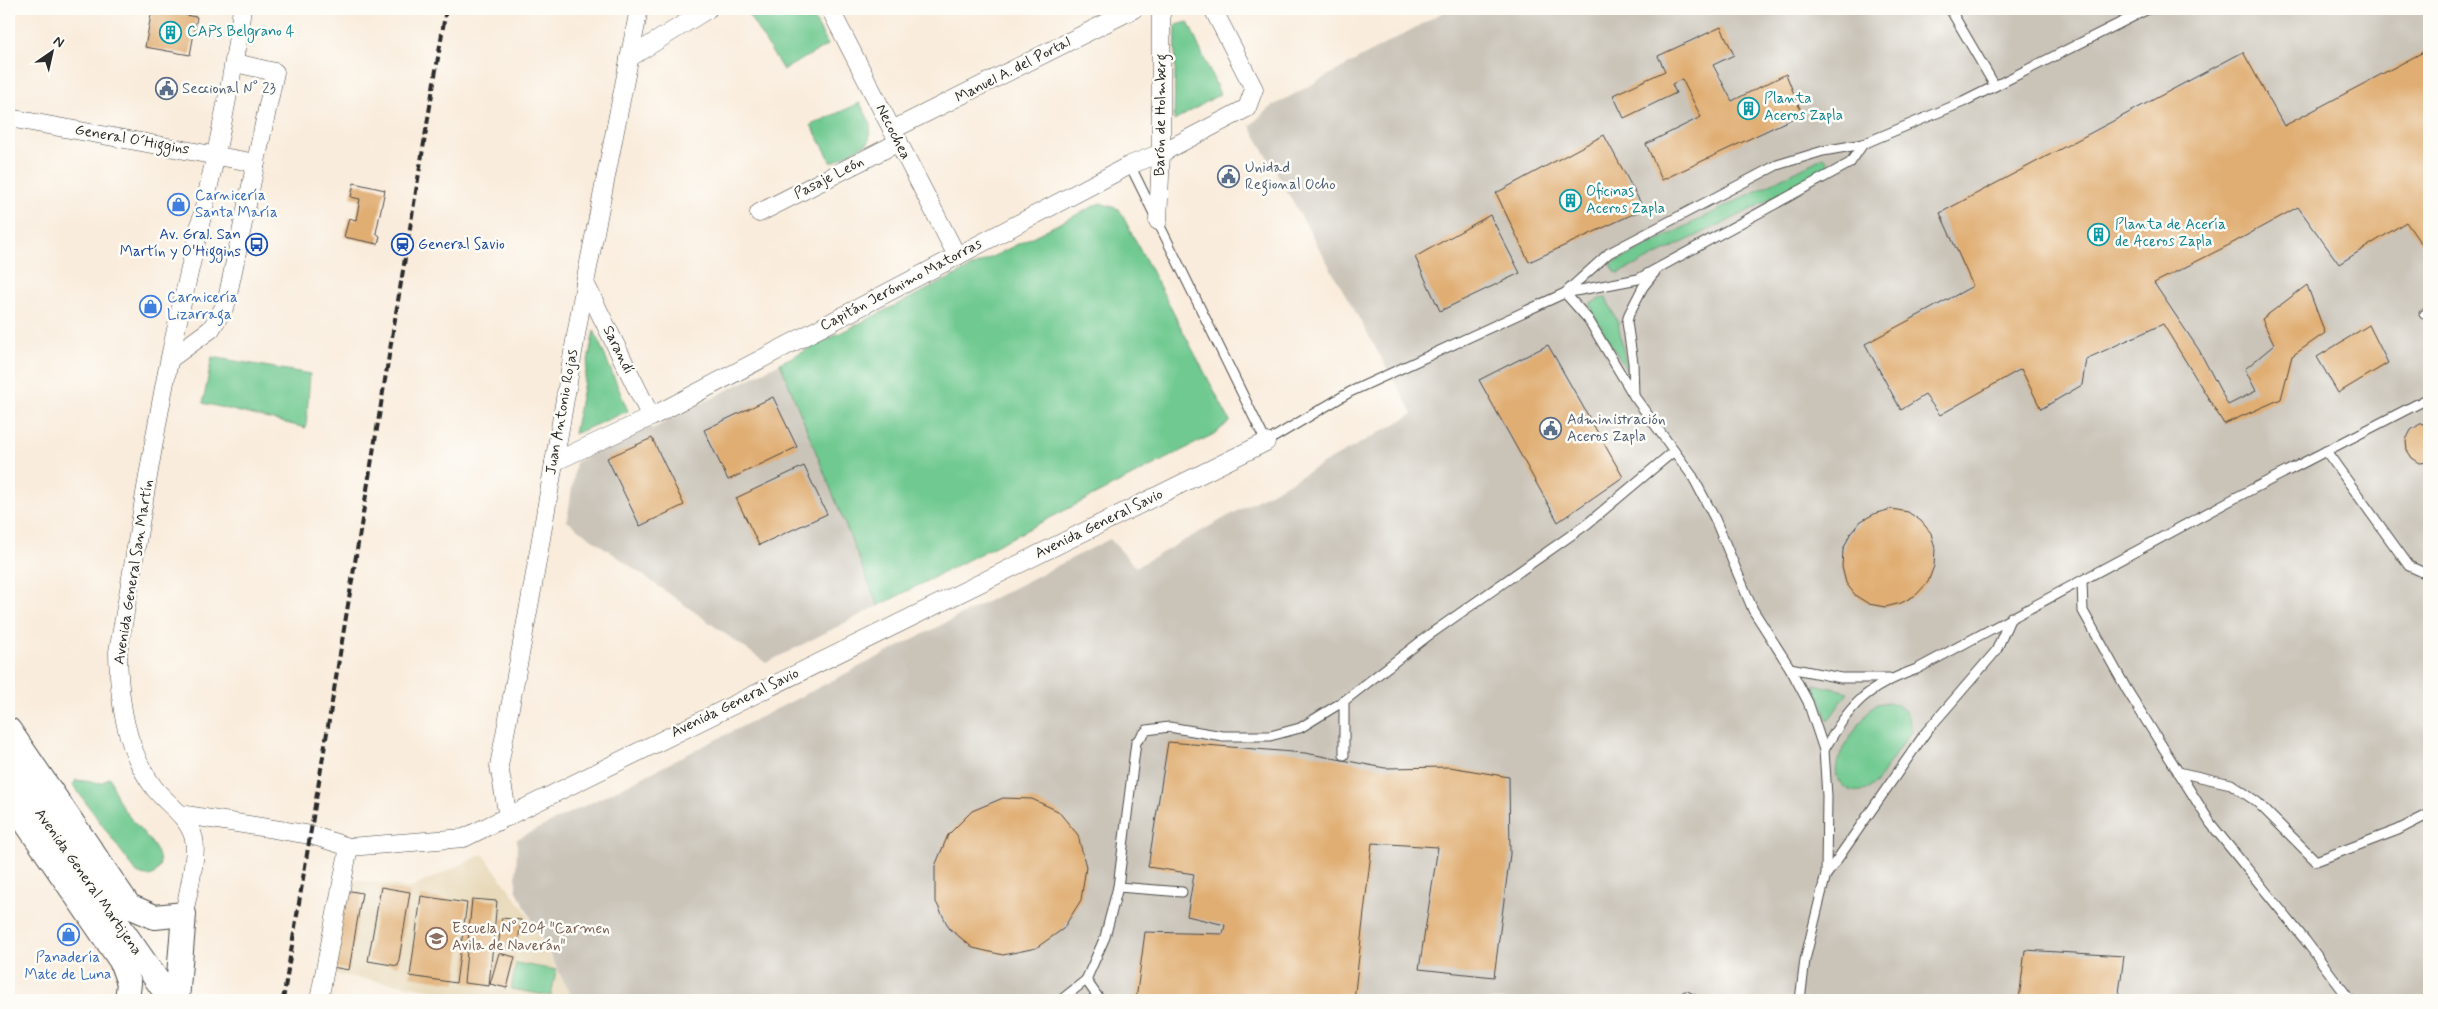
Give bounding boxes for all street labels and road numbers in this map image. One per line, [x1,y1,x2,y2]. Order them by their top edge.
street label: Manuel A. del Portal [952,32,1074,108]
street label: Barón de Holmberg [1150,54,1173,176]
street label: Necochea [871,101,915,163]
street label: General O´Higgins [73,120,191,161]
street label: Pasaje León [791,152,867,204]
street label: Capitán Jerónimo Matorras [817,234,986,336]
street label: Sarandí [598,322,638,378]
street label: Juan Antonio Rojas [541,348,583,476]
street label: Avenida General San Martín [110,478,158,666]
street label: Avenida General Savio [1032,484,1166,564]
street label: Avenida General Savio [668,663,802,743]
street label: Avenida General Martijena [30,805,146,959]

